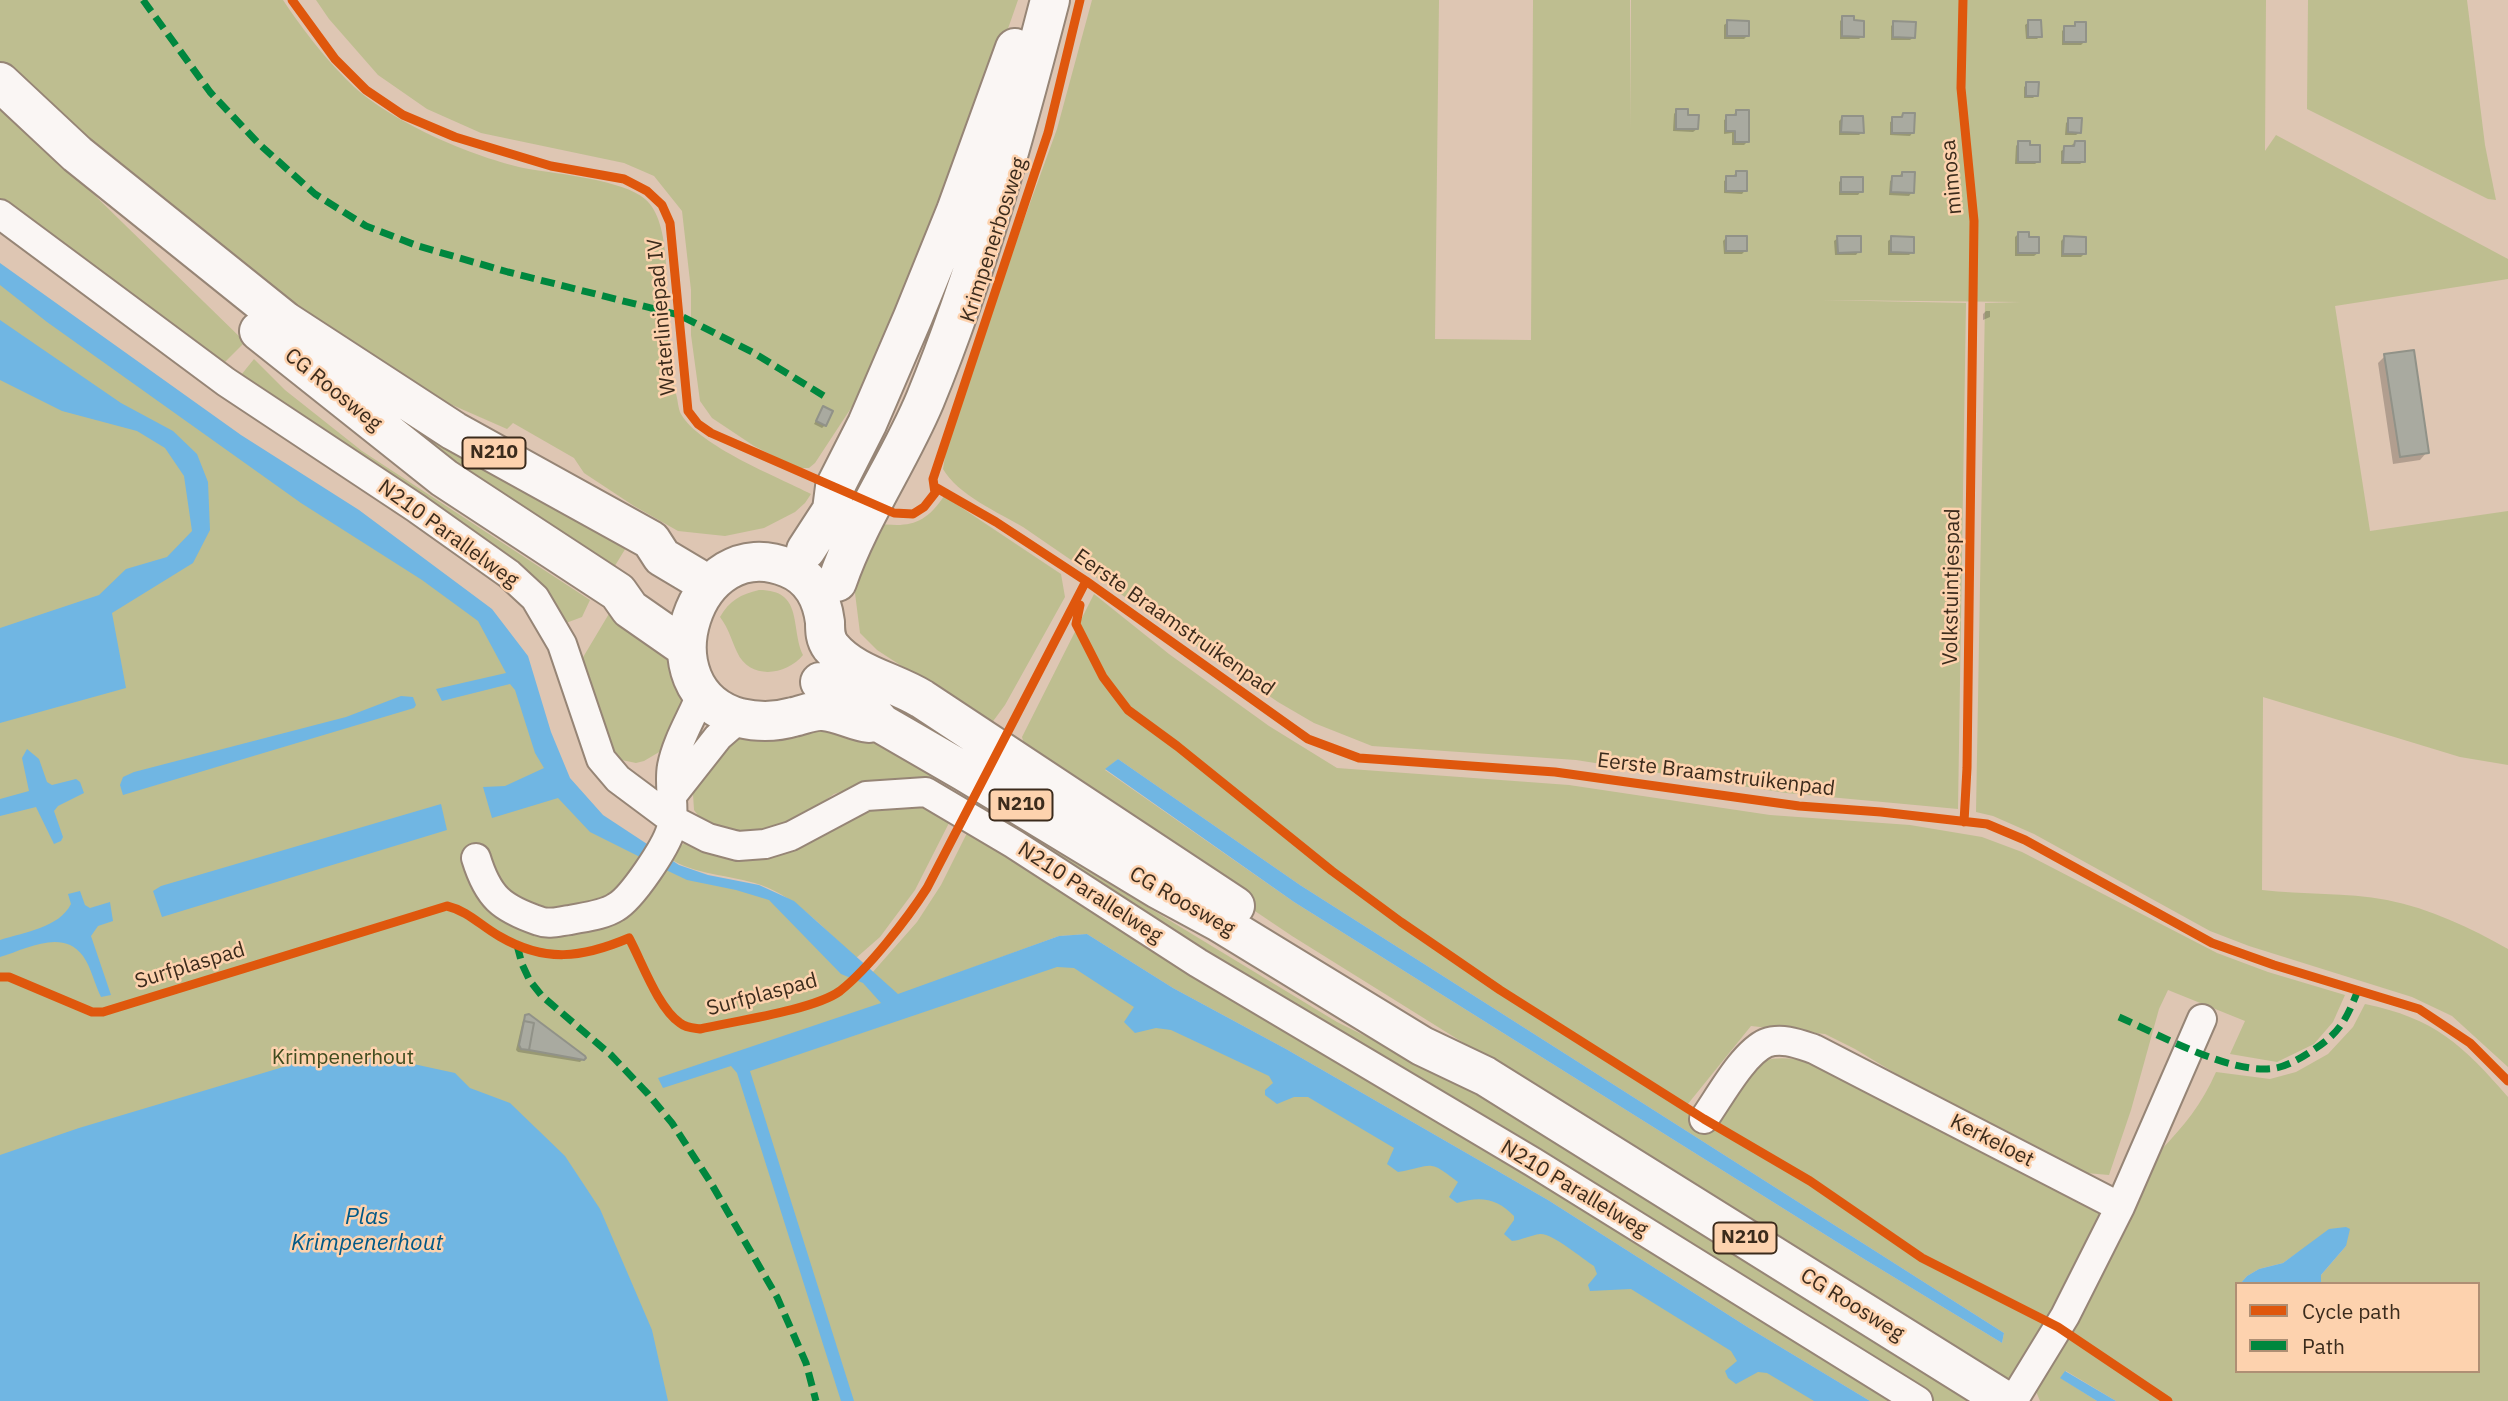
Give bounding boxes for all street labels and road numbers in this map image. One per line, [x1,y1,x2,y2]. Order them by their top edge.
street label: mimosa [1936,138,1968,216]
street label: Krimpenerbosweg [955,154,1033,326]
street label: Waterliniepad IV [643,237,681,397]
street label: CG Roosweg [279,343,387,437]
road number: N210 [462,437,526,468]
street label: N210 Parallelweg [373,475,523,593]
street label: Volkstuintjespad [1938,508,1966,666]
street label: Eerste Braamstruikenpad [1069,544,1279,702]
street label: Eerste Braamstruikenpad [1596,748,1836,802]
road number: N210 [990,790,1052,820]
street label: N210 Parallelweg [1013,837,1167,949]
street label: CG Roosweg [1125,862,1239,942]
street label: Surfplaspad [132,937,248,995]
street label: Surfplaspad [704,968,820,1022]
street label: Kerkeloet [1946,1109,2038,1173]
street label: N210 Parallelweg [1496,1135,1652,1243]
road number: N210 [1714,1222,1776,1254]
street label: CG Roosweg [1795,1263,1909,1347]

